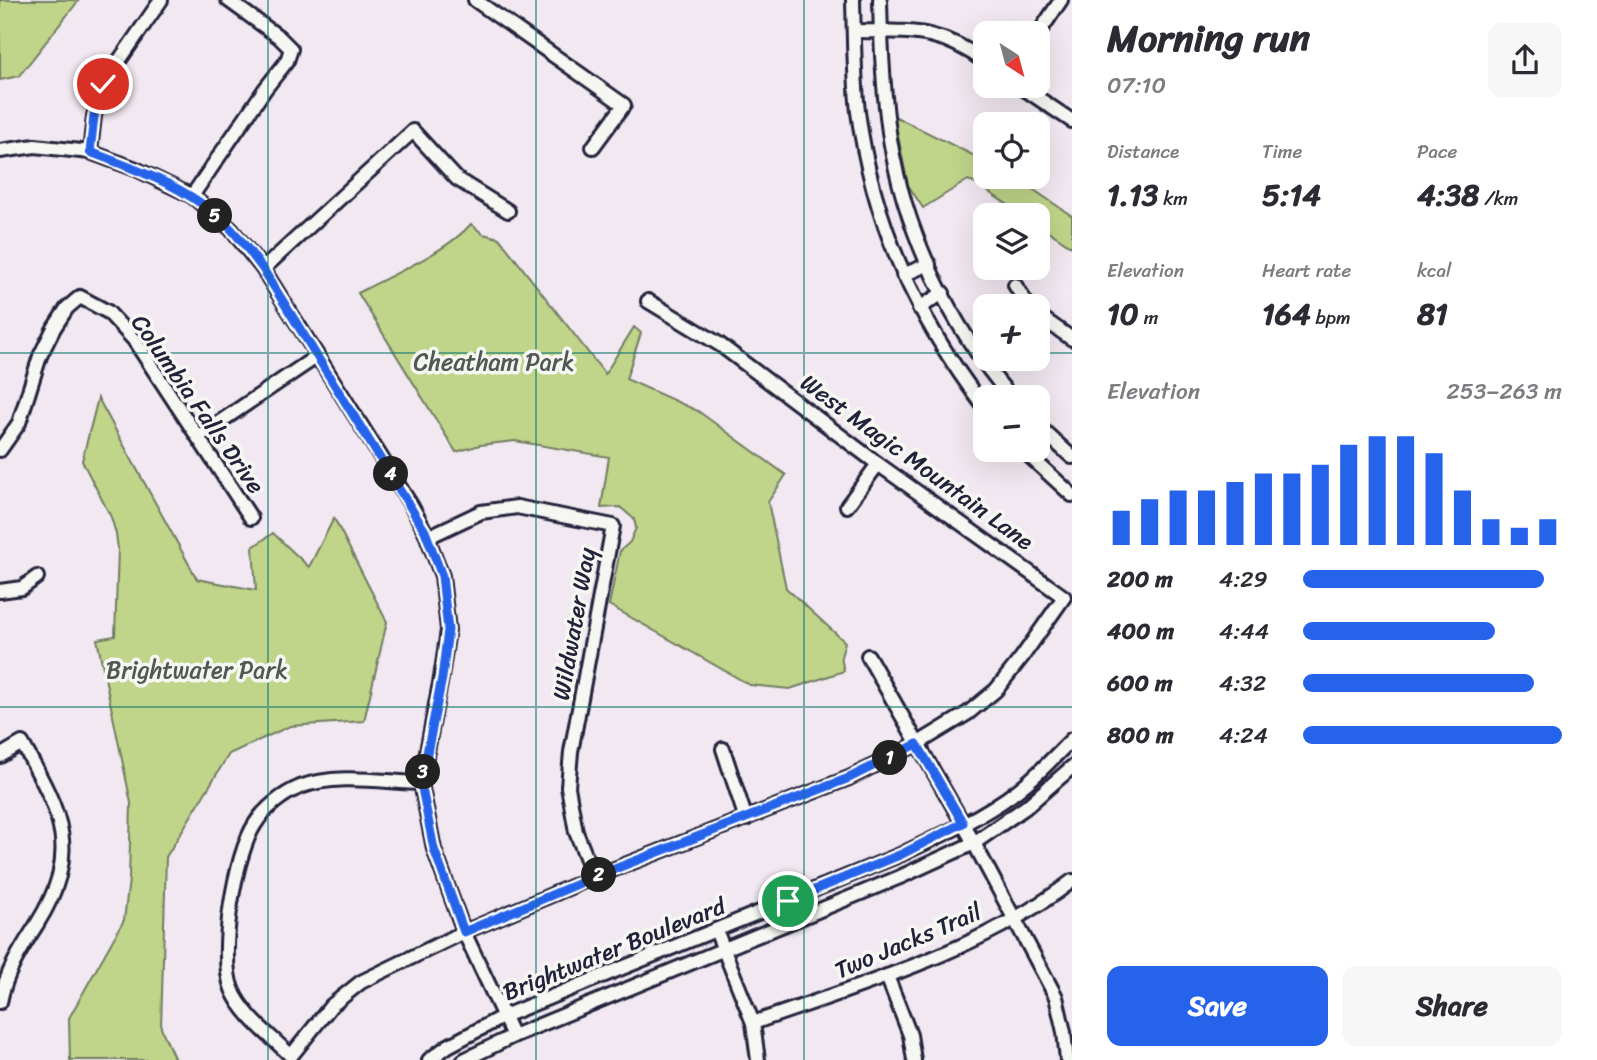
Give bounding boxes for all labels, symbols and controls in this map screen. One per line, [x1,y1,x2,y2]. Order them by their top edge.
text: Morning run [1107,5,1310,72]
north arrow [973,21,1050,98]
map controls [973,21,1050,462]
button: share [1488,23,1562,97]
pin [73,54,133,114]
icon: check [84,65,122,103]
text: 07:10 [1107,65,1166,106]
button: locate [973,112,1050,189]
text: Distance [1107,135,1179,168]
text: Time [1262,135,1302,168]
text: Pace [1417,135,1457,168]
text: 1.13 [1107,168,1158,222]
text: 5:14 [1262,168,1321,222]
text: 4:38 [1417,168,1479,222]
text: km [1158,182,1188,215]
text: /km [1479,182,1518,215]
pin: 5 [198,198,232,234]
text: 5 [209,199,220,232]
button: layers [973,203,1050,280]
text: Elevation [1107,254,1184,287]
text: Heart rate [1262,254,1351,287]
text: kcal [1417,254,1452,287]
text: 10 [1107,287,1139,341]
text: 164 [1262,287,1311,341]
text: 81 [1417,287,1448,341]
button: + [973,294,1050,371]
text: m [1139,301,1158,334]
text: bpm [1311,301,1351,334]
street label: Columbia Falls Drive [120,305,276,503]
park label: Cheatham Park [414,341,574,383]
street label: West Magic Mountain Lane [791,363,1043,562]
text: Elevation [1107,371,1200,412]
text: 253–263 m [1446,371,1562,412]
button: − [973,385,1050,462]
pin: 4 [374,456,408,491]
text: 4 [385,457,396,490]
street label: Wildwater Way [540,544,608,704]
text: 200 m [1107,559,1173,600]
text: 4:29 [1219,559,1268,600]
text: 400 m [1107,611,1174,652]
text: 4:44 [1219,611,1269,652]
park label: Brightwater Park [106,649,288,691]
text: 600 m [1107,663,1173,704]
text: 4:32 [1219,663,1266,704]
text: 800 m [1107,715,1174,756]
text: 4:24 [1219,715,1268,756]
pin: 1 [872,740,908,776]
text: 1 [885,741,894,774]
pin: 3 [406,754,440,790]
text: 3 [417,755,428,788]
pin: 2 [582,858,616,892]
text: 2 [593,858,604,891]
pin [758,871,818,931]
icon: arrive [769,882,807,920]
street label: Brightwater Boulevard [496,885,733,1013]
street label: Two Jacks Trail [828,891,989,991]
button: Save [1107,966,1328,1046]
button: Share [1342,966,1562,1046]

